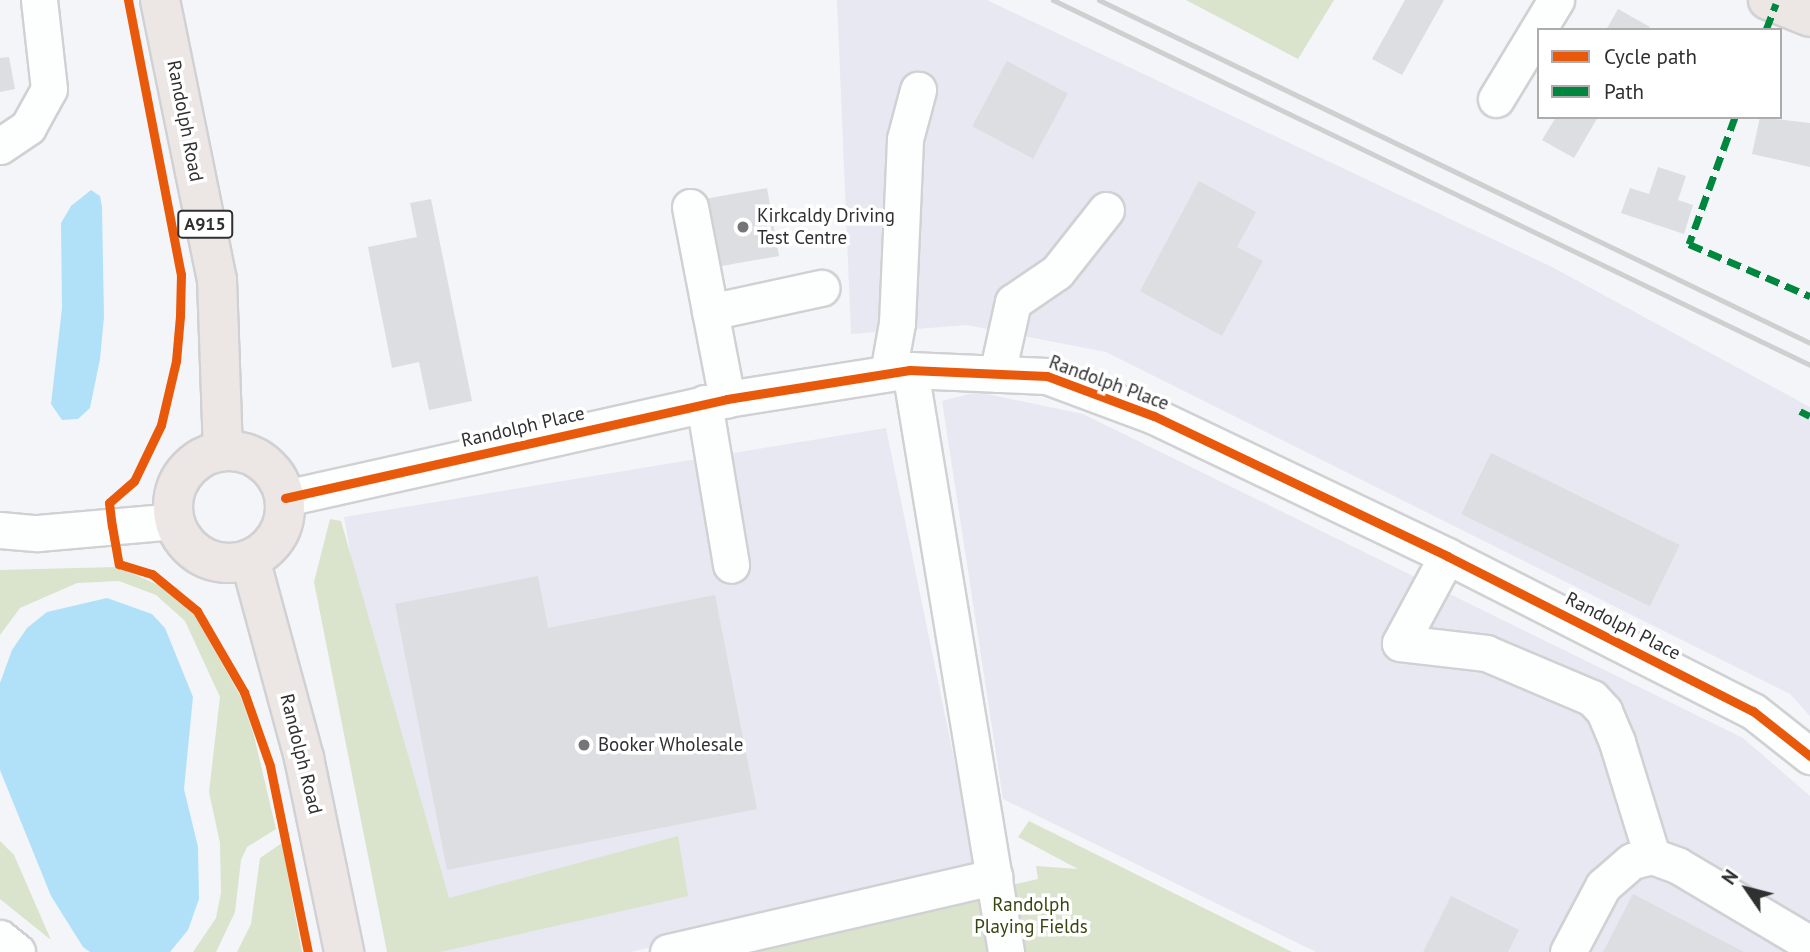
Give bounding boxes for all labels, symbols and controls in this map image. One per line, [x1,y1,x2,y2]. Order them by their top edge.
legend [1537,28,1782,119]
text: Cycle path [1604,43,1697,70]
street label: Randolph Road [162,59,208,183]
text: Path [1604,78,1644,105]
place label: Kirkcaldy Driving Test Centre [757,205,896,249]
road number: A915 [177,210,233,238]
marker: Kirkcaldy Driving Test Centre [735,219,751,235]
street label: Randolph Place [1046,351,1172,415]
street label: Randolph Place [459,402,587,452]
street label: Randolph Place [1562,587,1684,665]
street label: Randolph Road [275,692,327,816]
place label: Booker Wholesale [598,734,744,756]
marker: Booker Wholesale [576,737,592,753]
north arrow [1712,854,1782,924]
text: N [1716,865,1743,889]
park label: Randolph Playing Fields [974,894,1088,938]

